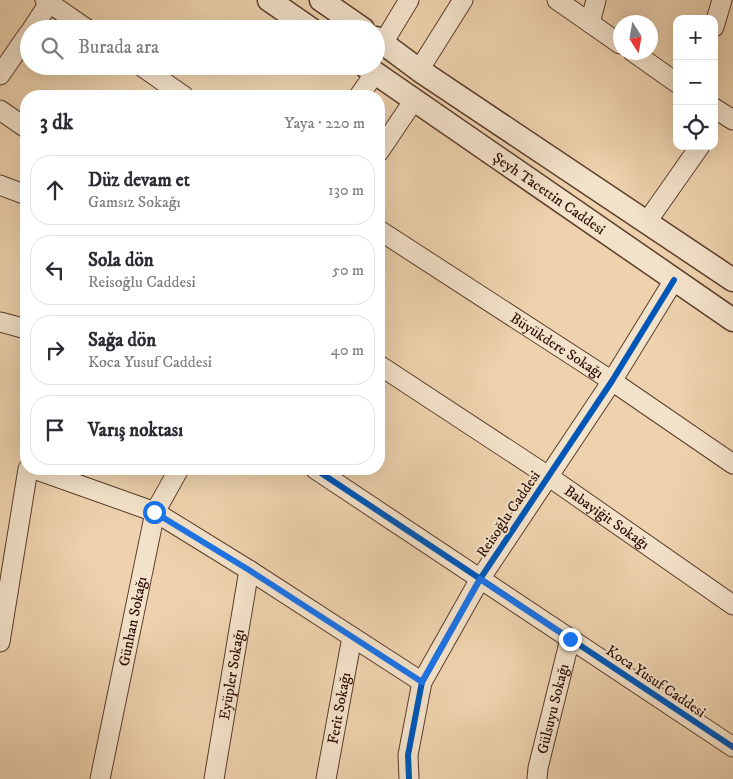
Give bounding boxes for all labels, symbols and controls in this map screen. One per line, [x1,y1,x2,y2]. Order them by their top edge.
north arrow [613,15,658,60]
map controls [673,15,718,150]
button: + [673,15,718,60]
search box [20,20,385,75]
icon: search [38,34,66,62]
text: Burada ara [78,36,159,59]
button: − [673,60,718,105]
button: locate [673,105,718,150]
text: 3 dk [40,110,73,136]
text: Yaya · 220 m [284,113,365,133]
street label: Şeyh Tacettin Caddesi [489,148,609,239]
text: Düz devam et [88,169,190,192]
icon: ahead [41,176,69,204]
text: 130 m [328,180,364,200]
text: Gamsız Sokağı [88,192,181,212]
text: Sola dön [88,249,154,272]
icon: left [41,256,69,284]
text: 50 m [332,260,364,280]
text: Reisoğlu Caddesi [88,272,196,292]
street label: Büyükdere Sokağı [506,309,607,383]
text: Sağa dön [88,329,156,352]
icon: right [41,336,69,364]
text: 40 m [331,340,364,360]
text: Koca Yusuf Caddesi [88,352,212,372]
icon: arrive [41,416,69,444]
text: Varış noktası [88,419,183,442]
street label: Reisoğlu Caddesi [472,467,545,561]
street label: Babayiğit Sokağı [560,481,653,554]
route start [143,501,166,524]
street label: Günhan Sokağı [114,575,151,668]
street label: Eyüpler Sokağı [215,628,249,721]
route end [559,628,582,651]
street label: Koca Yusuf Caddesi [602,641,709,722]
street label: Gülsuyu Sokağı [533,662,574,756]
street label: Ferit Sokağı [324,671,355,746]

